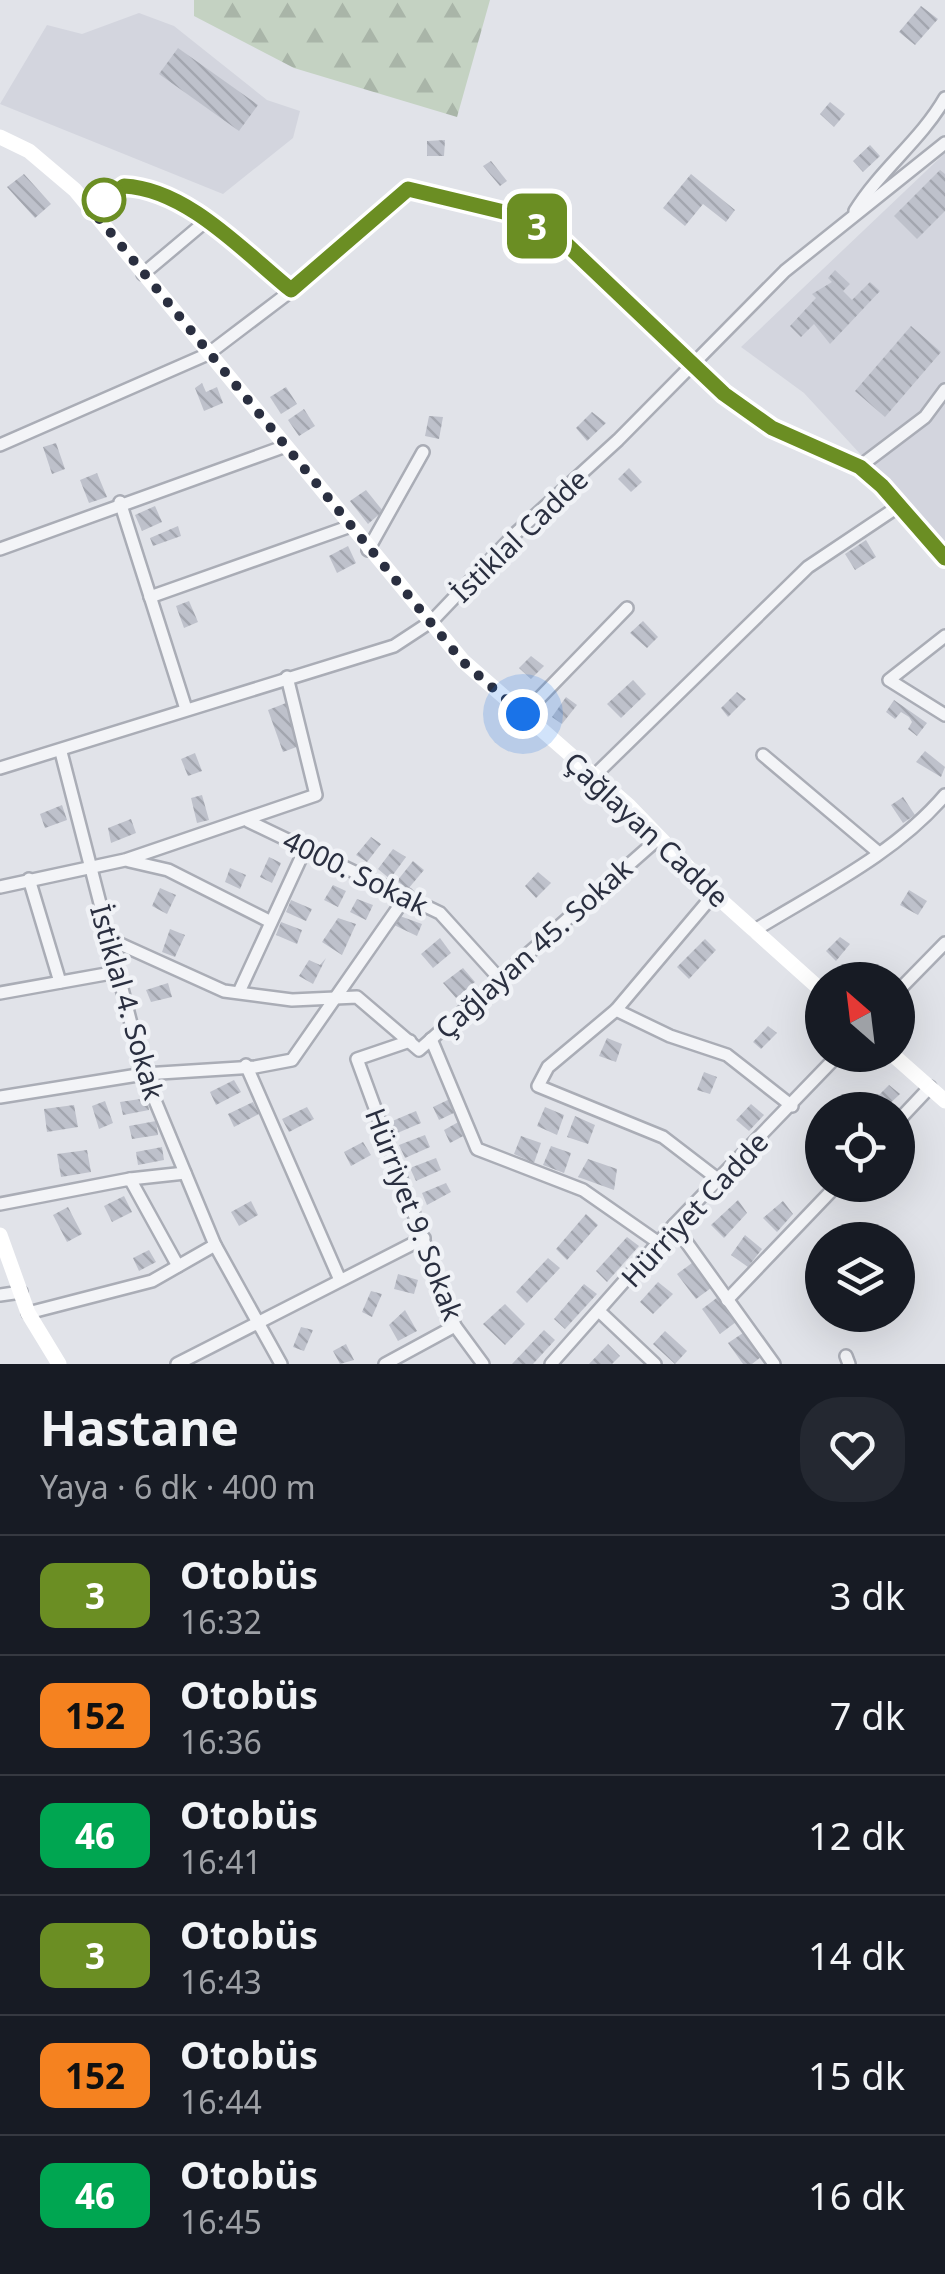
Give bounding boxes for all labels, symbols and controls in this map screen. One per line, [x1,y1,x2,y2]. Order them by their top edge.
unlabelled marker [83,179,125,221]
line badge: 3 [504,194,570,258]
text: 3 [527,203,547,250]
street label: İstiklal Cadde [442,460,596,610]
your location [498,689,548,739]
street label: Çağlayan Cadde [557,743,737,915]
street label: 4000. Sokak [277,821,435,923]
street label: Çağlayan 45. Sokak [426,849,640,1047]
street label: İstiklal 4. Sokak [82,900,174,1104]
north arrow [805,962,915,1072]
map controls [805,962,915,1332]
button: locate [805,1092,915,1202]
street label: Hürriyet 9. Sokak [357,1102,473,1326]
street label: Hürriyet Cadde [612,1123,776,1295]
button: layers [805,1222,915,1332]
text: Hastane [40,1395,239,1460]
button: heart [800,1397,905,1502]
text: Yaya · 6 dk · 400 m [40,1465,316,1508]
text: Otobüs [180,1548,318,1600]
text: 3 dk [830,1569,905,1621]
text: 3 [85,1572,105,1619]
text: 16:32 [180,1600,262,1643]
text: Otobüs [180,1668,318,1720]
text: 7 dk [830,1689,905,1741]
text: 152 [65,1692,125,1739]
text: 16:36 [180,1720,262,1763]
text: Otobüs [180,1788,318,1840]
text: 12 dk [808,1809,905,1861]
text: 46 [75,1812,115,1859]
text: 16:41 [180,1840,262,1883]
text: Otobüs [180,1908,318,1960]
text: 14 dk [808,1929,905,1981]
text: 3 [85,1932,105,1979]
text: 16:43 [180,1960,262,2003]
text: Otobüs [180,2028,318,2080]
text: 15 dk [808,2049,905,2101]
text: 152 [65,2052,125,2099]
text: 16:44 [180,2080,262,2123]
text: Otobüs [180,2148,318,2200]
text: 16 dk [808,2169,905,2221]
text: 46 [75,2172,115,2219]
text: 16:45 [180,2200,262,2243]

